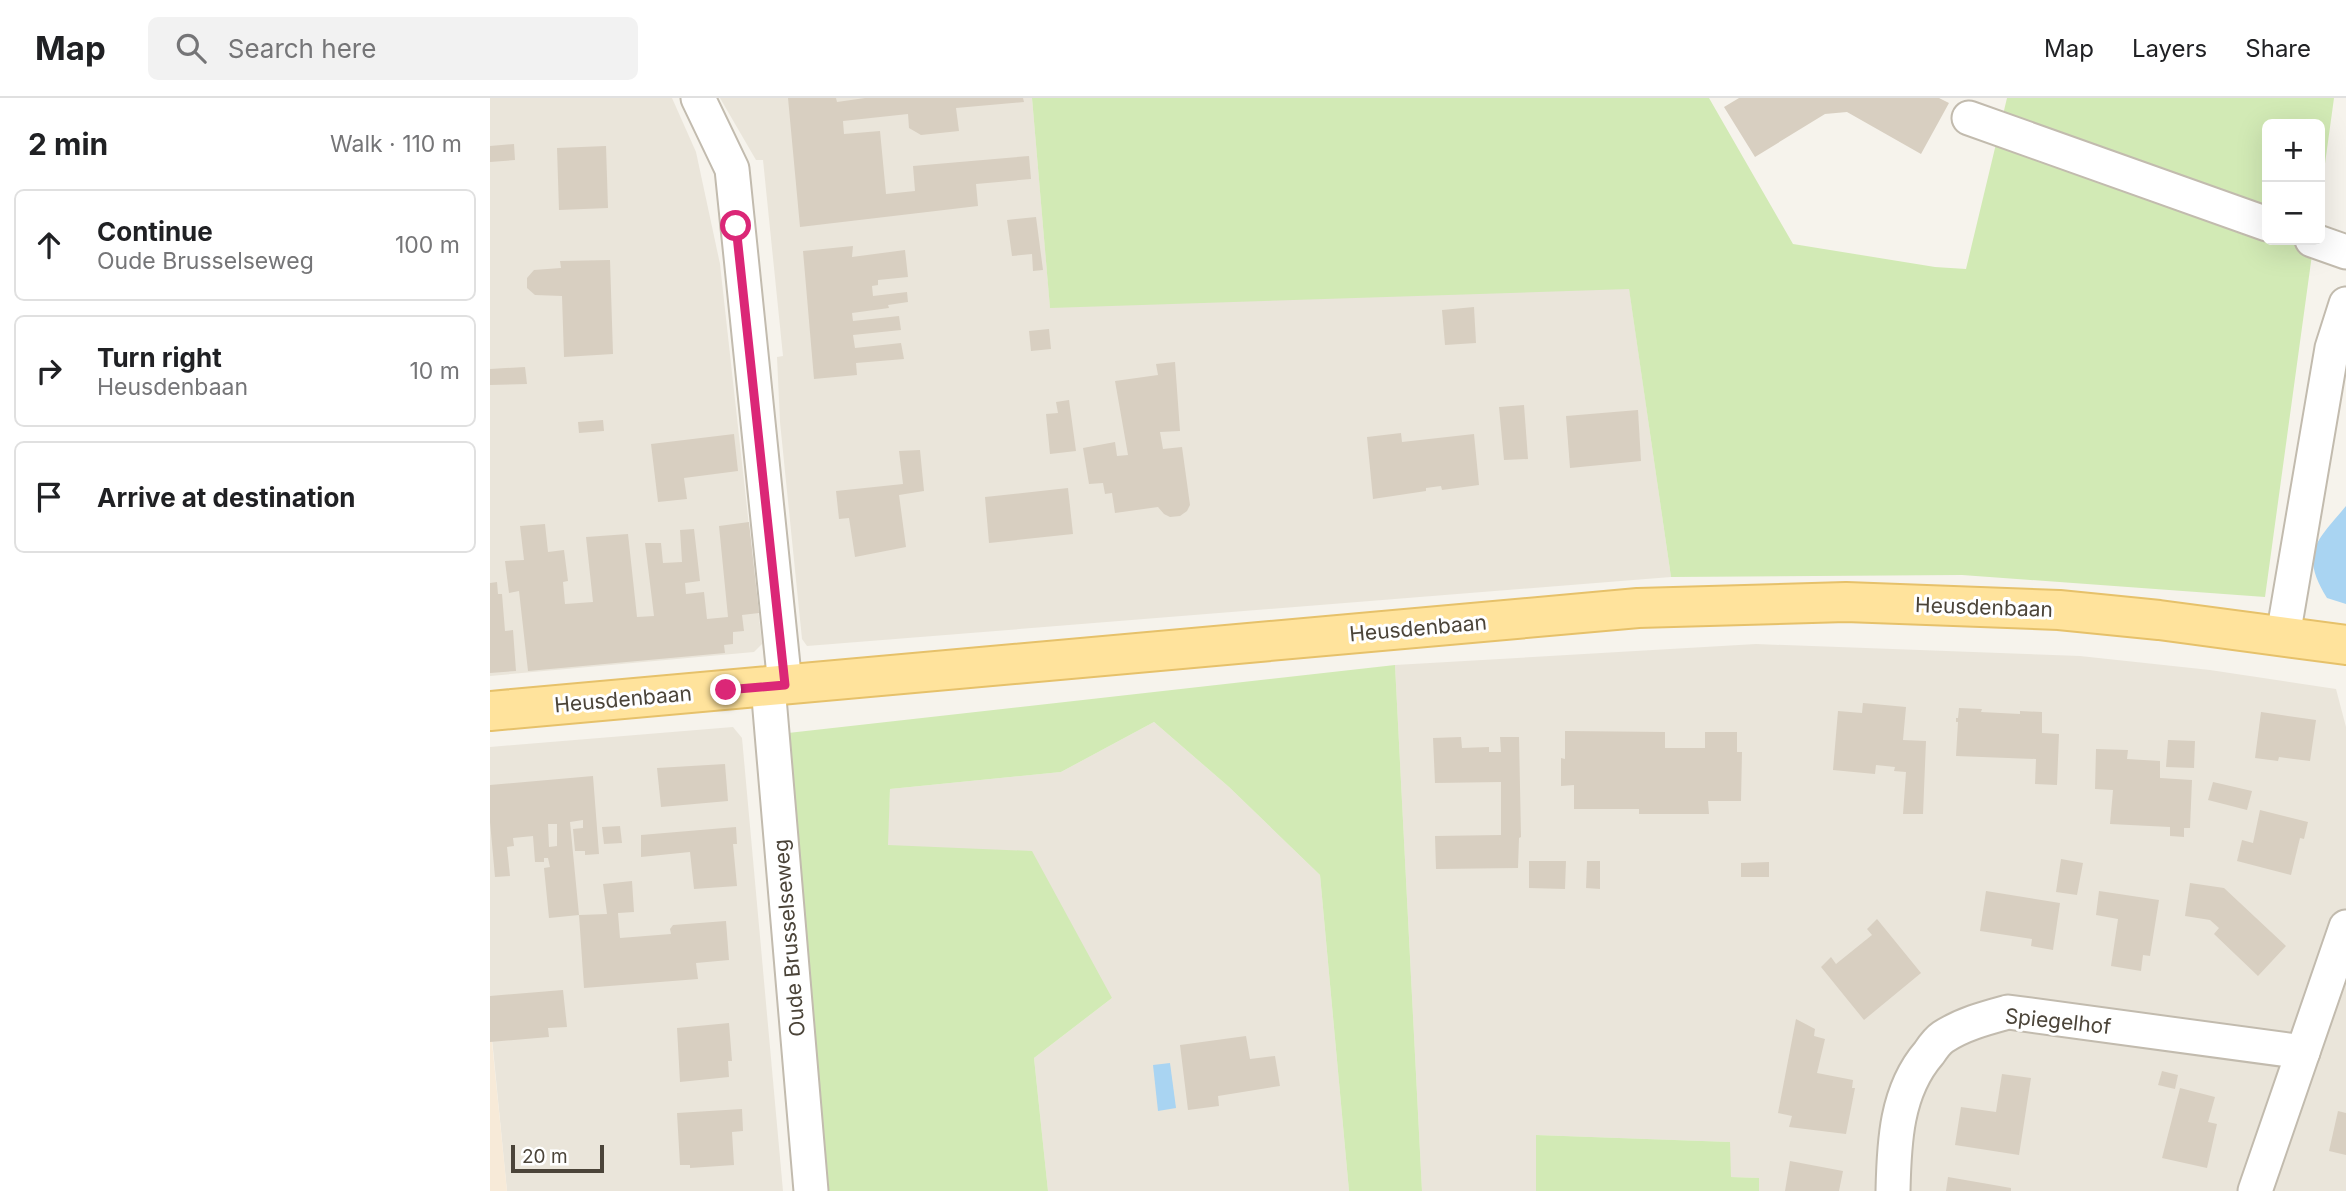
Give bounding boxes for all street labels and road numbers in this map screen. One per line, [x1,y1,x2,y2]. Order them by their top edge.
street label: Heusdenbaan [1915,592,2053,622]
street label: Heusdenbaan [1348,610,1488,646]
street label: Heusdenbaan [553,681,693,717]
street label: Oude Brusselseweg [768,838,810,1038]
street label: Spiegelhof [2004,1003,2113,1039]

